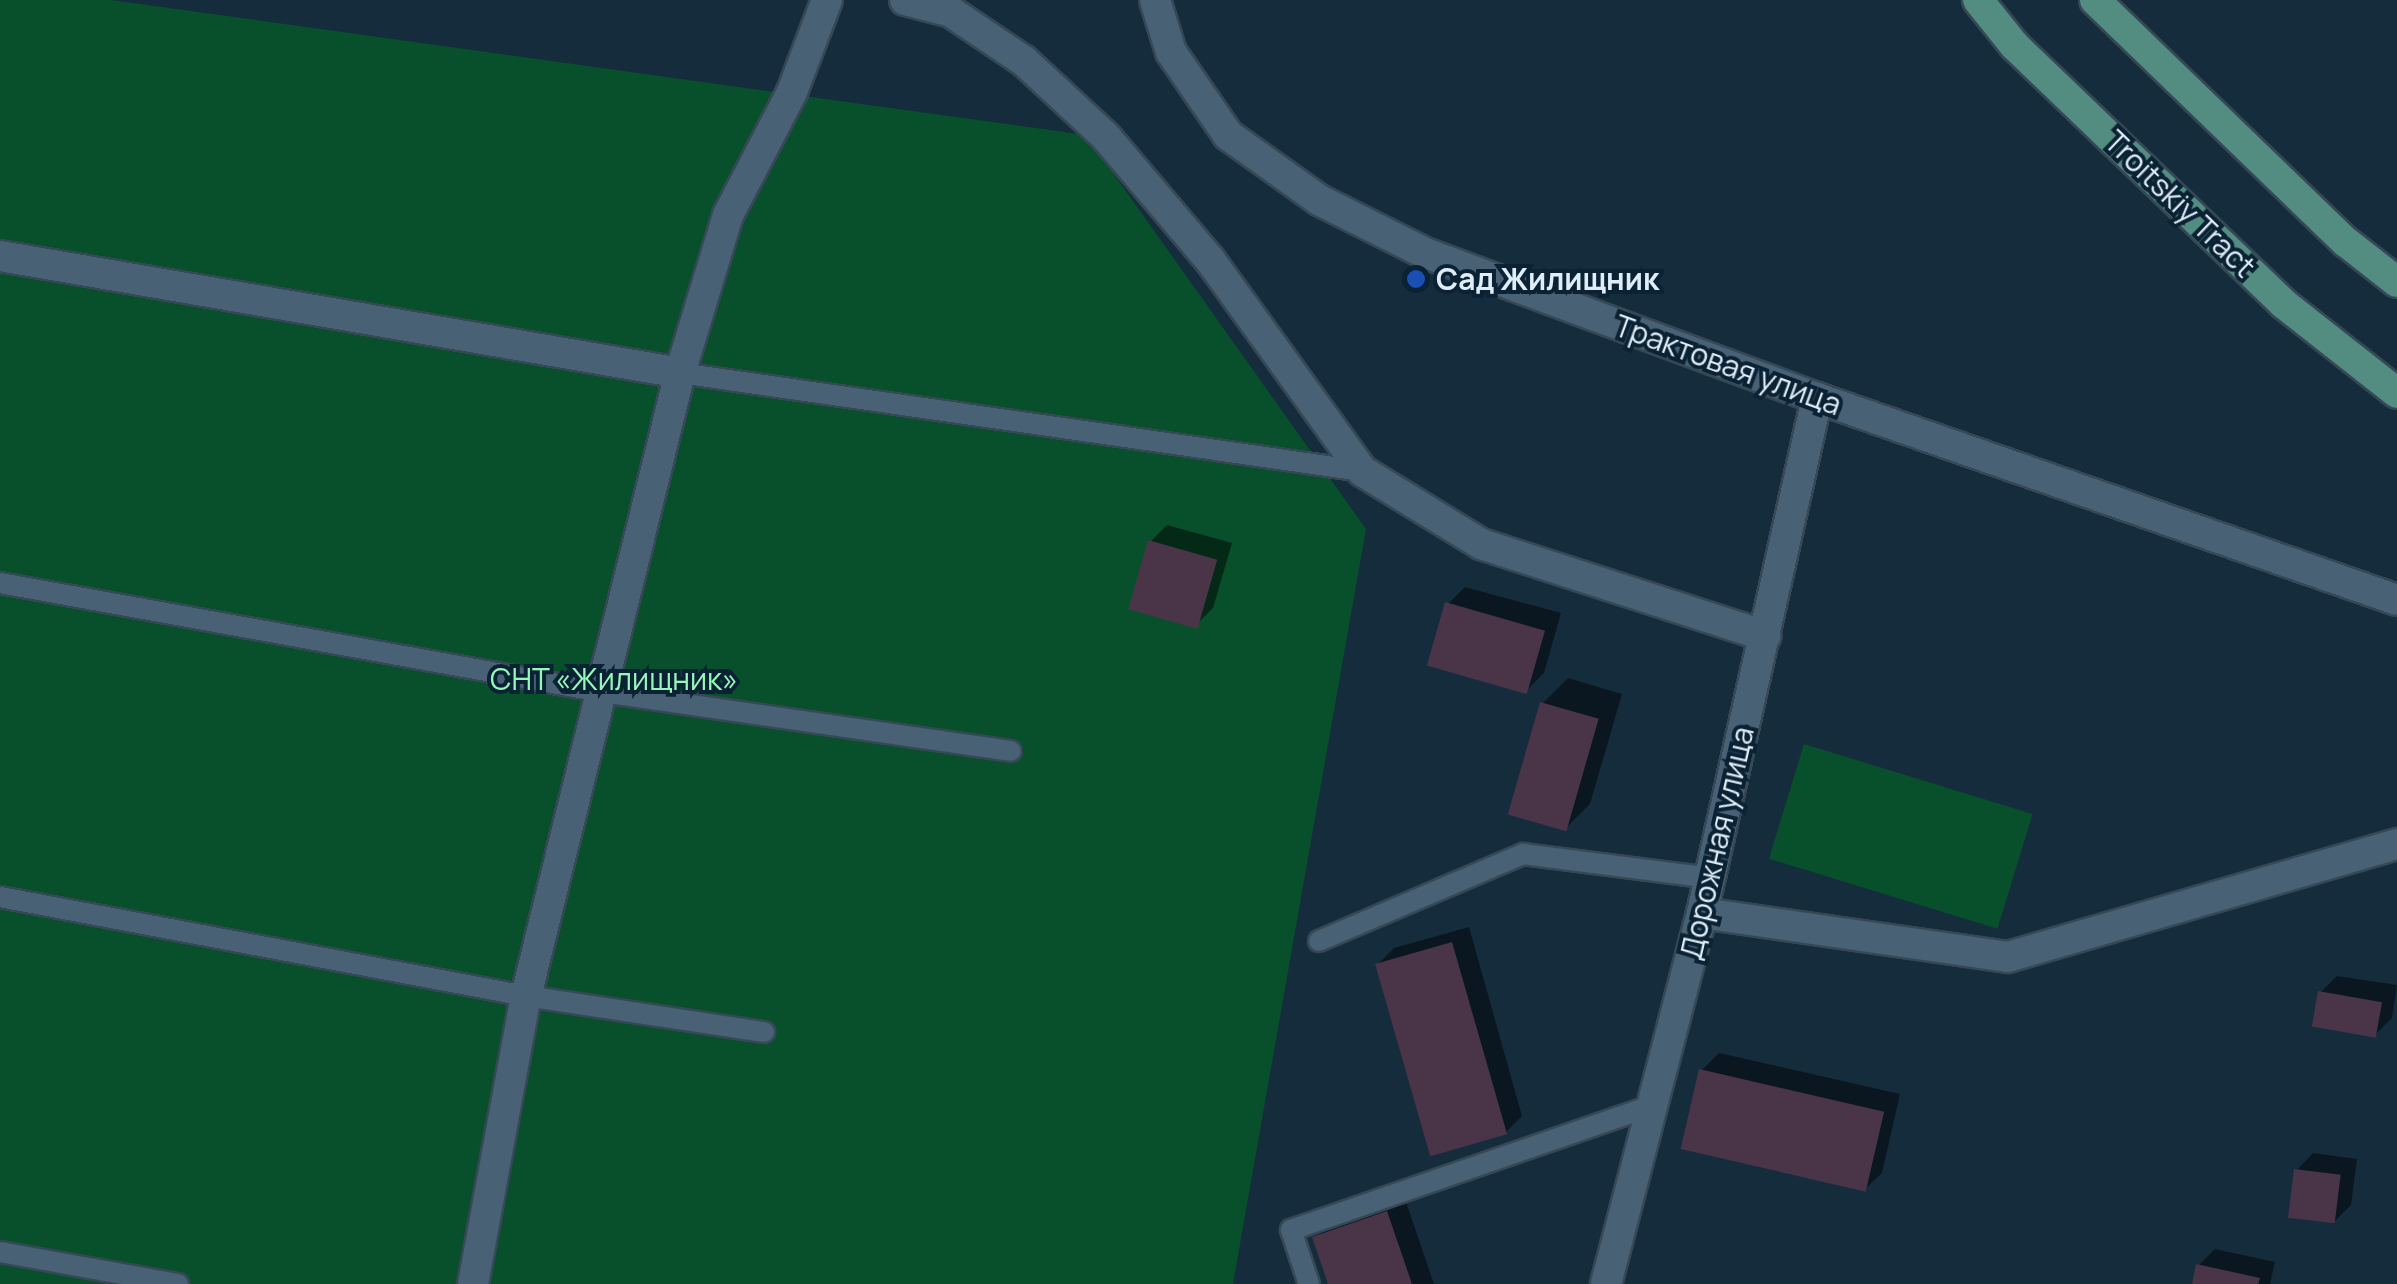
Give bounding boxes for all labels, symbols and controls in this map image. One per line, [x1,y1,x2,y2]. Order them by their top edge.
street label: Troitskiy Tract [2097,123,2263,285]
place label: Сад Жилищник [1436,261,1659,297]
marker: Сад Жилищник [1405,268,1427,290]
street label: Трактовая улица [1610,307,1846,423]
park label: СНТ «Жилищник» [490,661,738,697]
street label: Дорожная улица [1673,723,1761,963]

